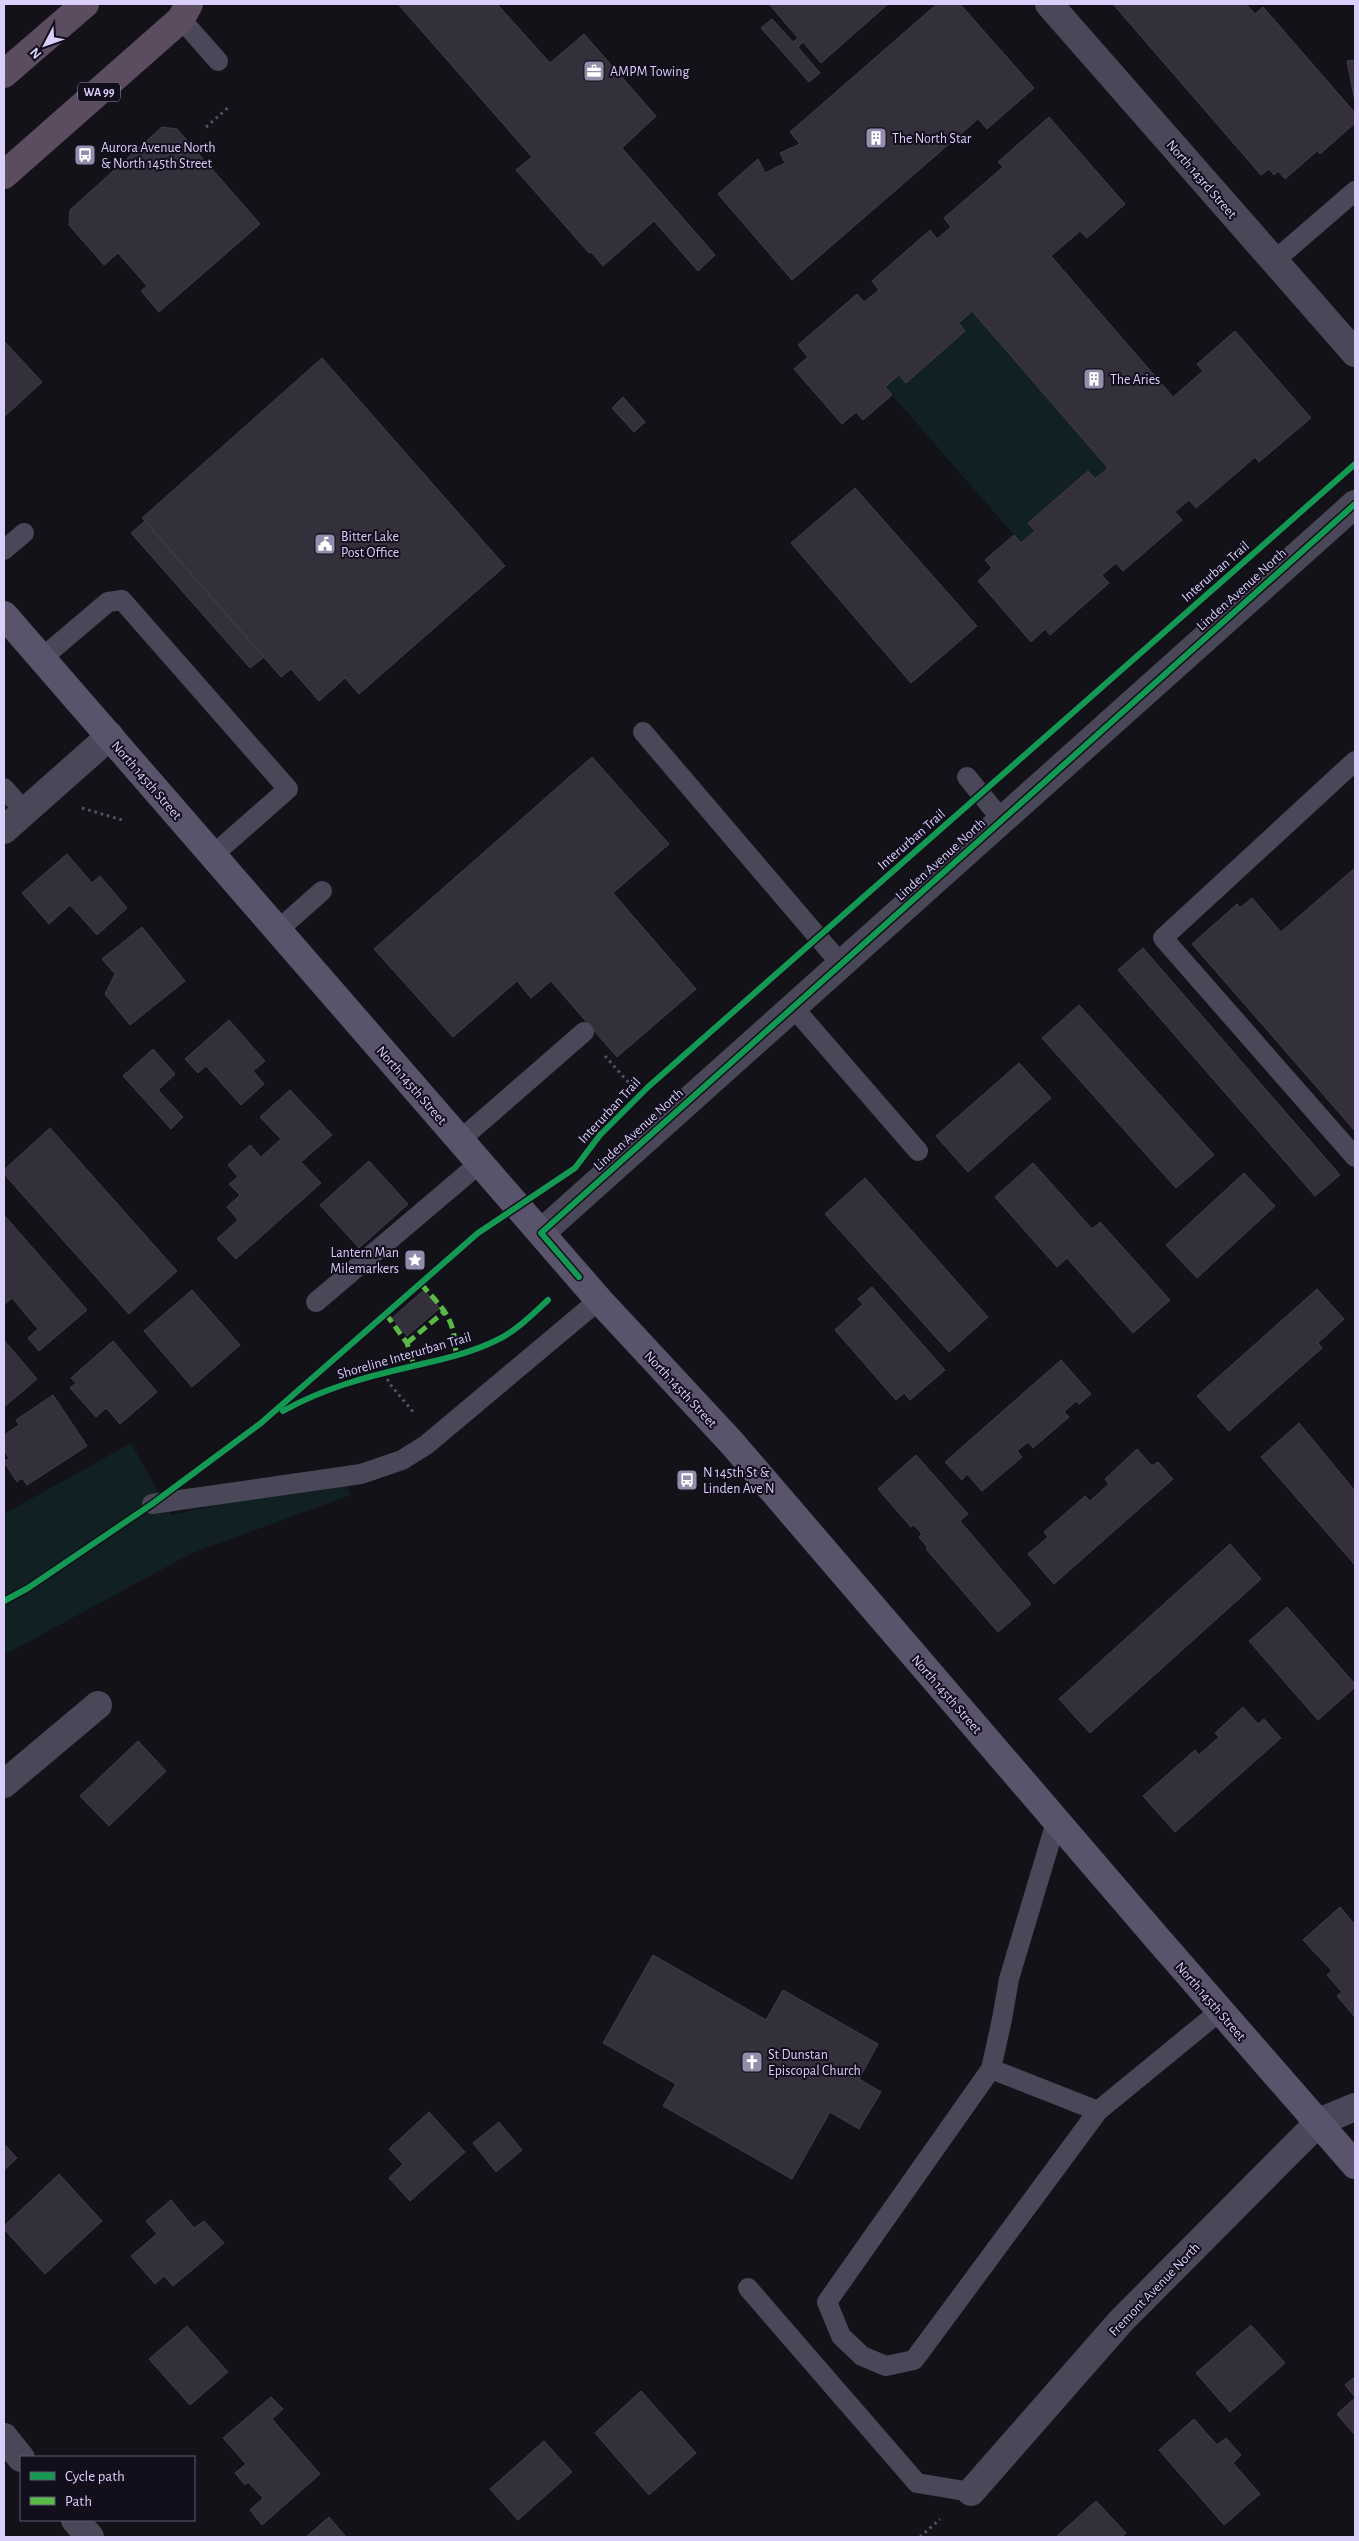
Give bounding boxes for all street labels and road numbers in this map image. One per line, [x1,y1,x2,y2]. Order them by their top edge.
road number: WA 99 [78,82,120,101]
street label: North 143rd Street [1164,138,1239,222]
street label: Interurban Trail [1179,539,1252,605]
street label: Linden Avenue North [1194,546,1289,633]
street label: North 145th Street [108,739,184,823]
street label: Interurban Trail [875,807,948,873]
street label: Linden Avenue North [893,816,988,903]
street label: North 145th Street [373,1044,449,1128]
street label: Interurban Trail [576,1075,644,1146]
street label: Linden Avenue North [591,1086,686,1173]
street label: Shoreline Interurban Trail [336,1330,473,1382]
street label: North 145th Street [641,1349,720,1431]
street label: North 145th Street [908,1653,984,1737]
street label: North 145th Street [1172,1960,1248,2044]
street label: Fremont Avenue North [1107,2240,1203,2339]

